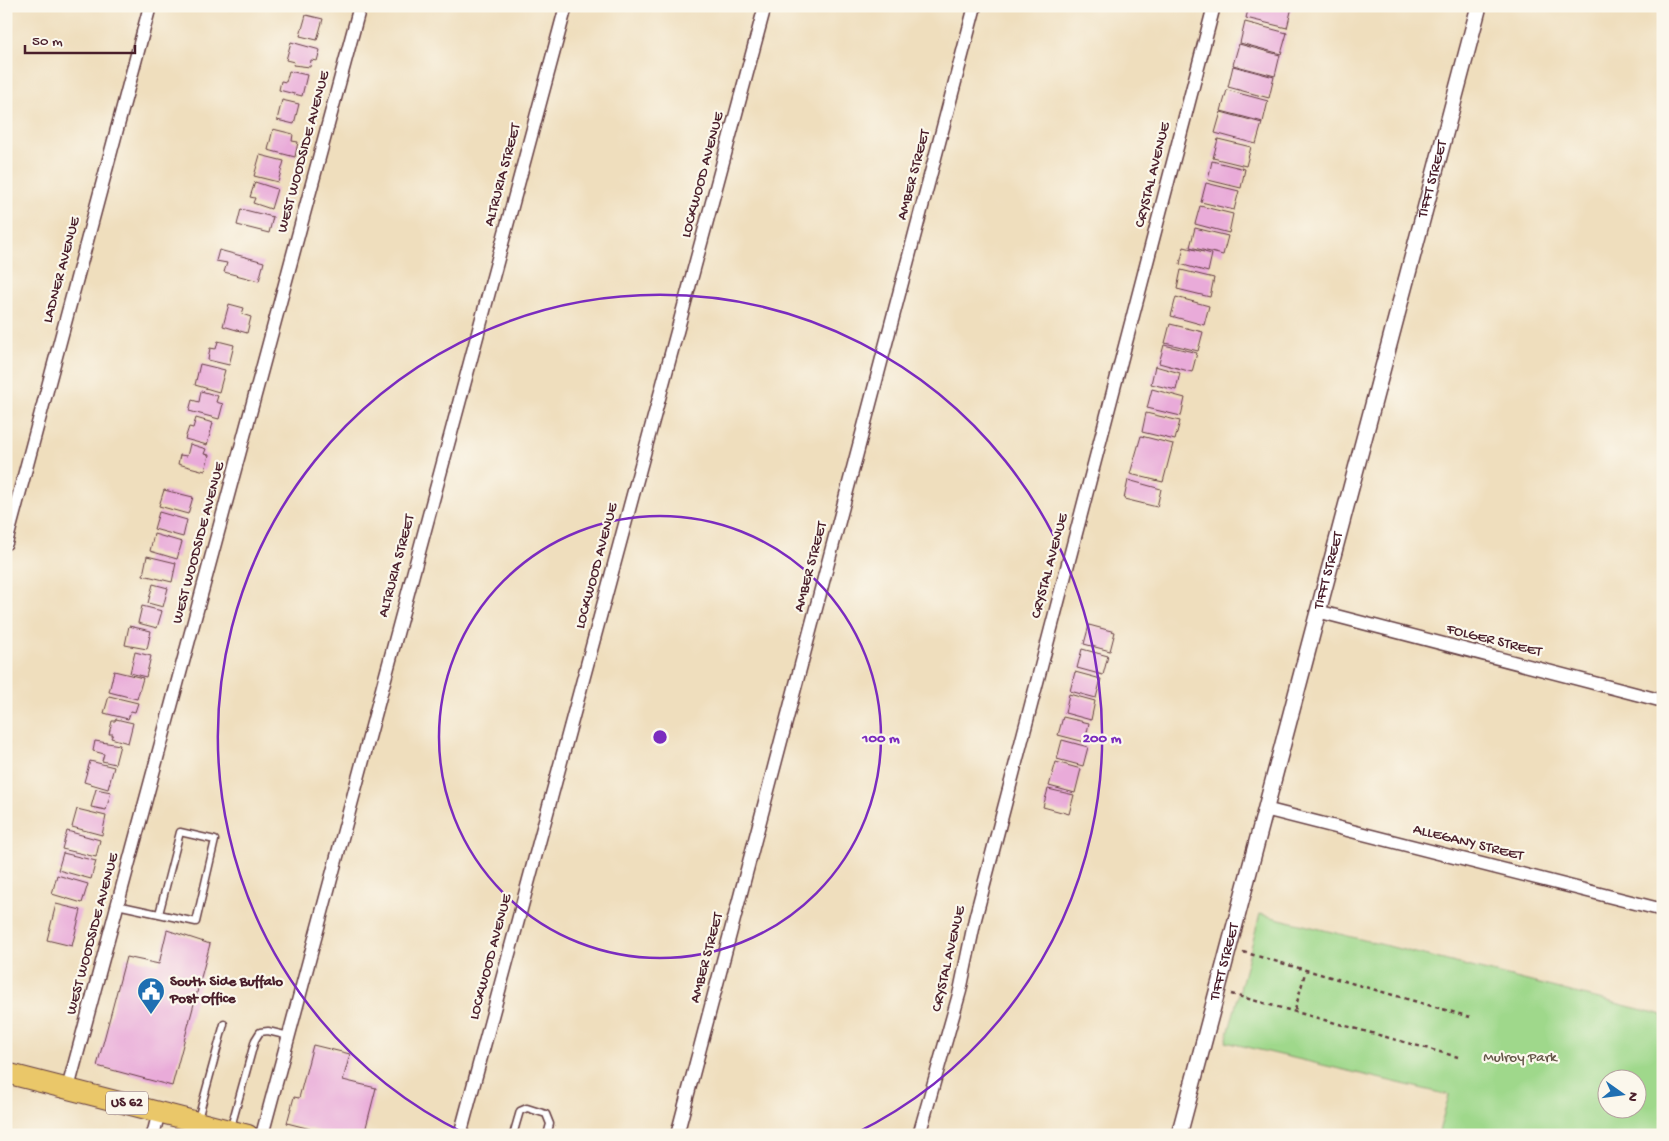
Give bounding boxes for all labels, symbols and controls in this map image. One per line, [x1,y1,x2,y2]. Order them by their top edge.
scale bar [25,22,135,54]
text: 50 m [32,33,63,51]
street label: WEST WOODSIDE AVENUE [274,69,334,235]
street label: LOCKWOOD AVENUE [678,110,729,240]
street label: CRYSTAL AVENUE [1131,120,1175,230]
street label: ALTRURIA STREET [481,121,526,228]
street label: AMBER STREET [893,127,935,222]
street label: TIFFT STREET [1414,137,1452,221]
street label: LADNER AVENUE [39,214,85,325]
street label: WEST WOODSIDE AVENUE [169,460,229,626]
street label: LOCKWOOD AVENUE [572,501,623,631]
street label: CRYSTAL AVENUE [1027,511,1073,620]
street label: ALTRURIA STREET [375,512,420,619]
street label: AMBER STREET [790,519,832,614]
street label: TIFFT STREET [1310,529,1348,612]
street label: FOLGER STREET [1444,620,1545,662]
centre of rings [651,728,669,746]
text: 100 m [861,730,900,748]
text: 200 m [1083,730,1122,748]
street label: ALLEGANY STREET [1411,821,1526,866]
street label: WEST WOODSIDE AVENUE [63,851,123,1017]
street label: LOCKWOOD AVENUE [466,892,517,1022]
street label: CRYSTAL AVENUE [928,904,970,1014]
street label: AMBER STREET [686,910,728,1005]
street label: TIFFT STREET [1206,920,1244,1004]
place label: South Side Buffalo Post Office [169,973,283,1008]
public building icon: South Side Buffalo Post Office [136,976,166,1015]
park label: Mulroy Park [1483,1049,1558,1067]
north arrow [1596,1068,1646,1118]
text: N [1623,1090,1642,1103]
road number: US 62 [106,1092,148,1114]

